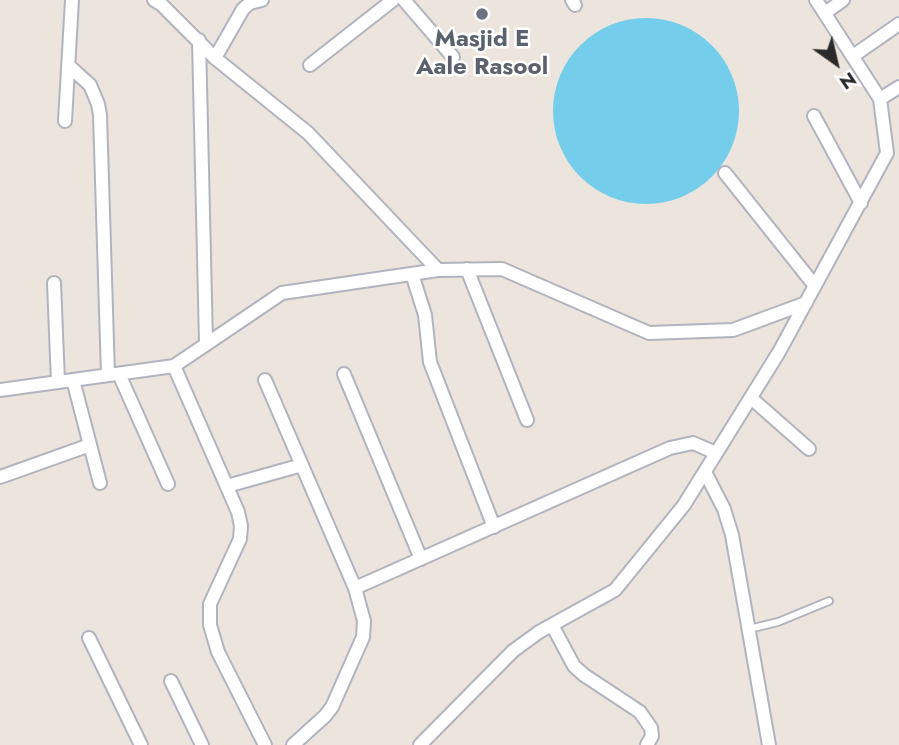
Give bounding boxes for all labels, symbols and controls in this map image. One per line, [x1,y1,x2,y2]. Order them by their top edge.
marker: Masjid E Aale Rasool [474,6,490,22]
place label: Masjid E Aale Rasool [416,26,548,82]
north arrow [801,28,871,98]
text: N [834,65,862,96]

